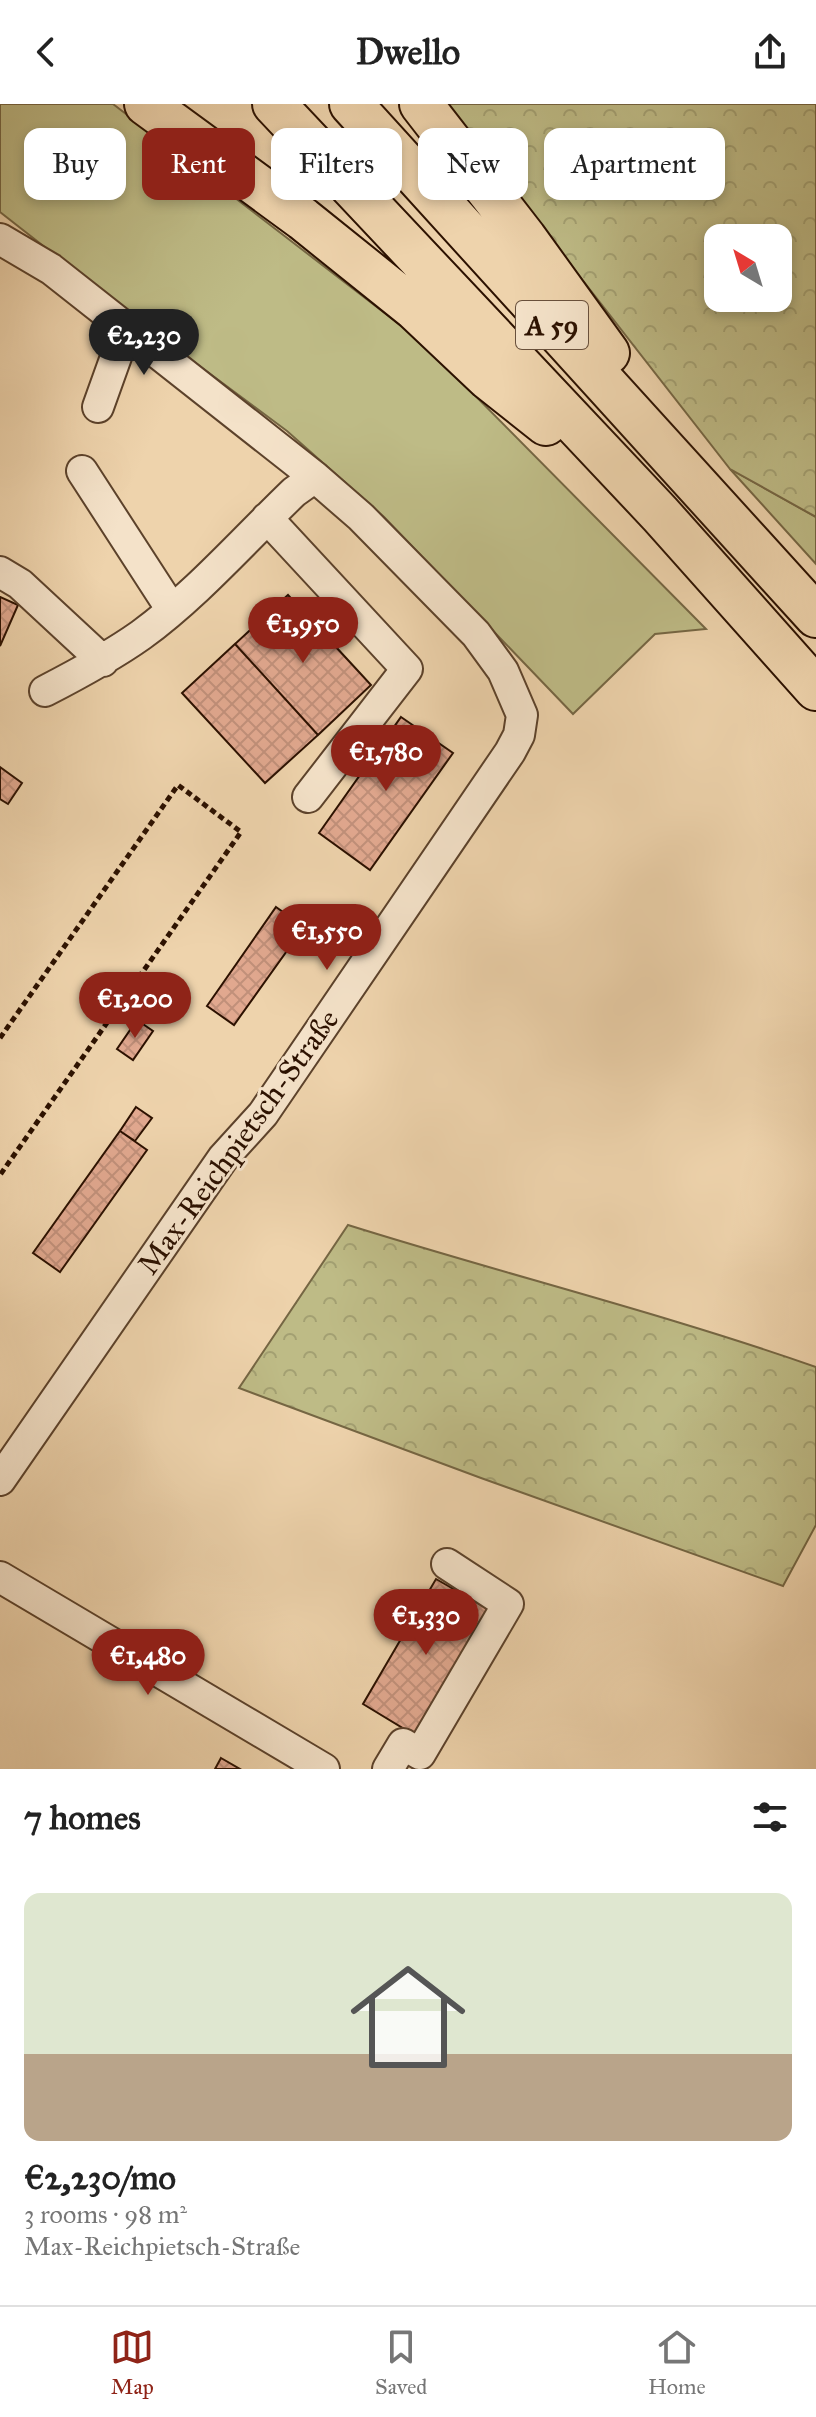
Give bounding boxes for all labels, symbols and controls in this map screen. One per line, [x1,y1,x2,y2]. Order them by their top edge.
icon: back [24,30,68,74]
text: Dwello [356,30,460,74]
icon: share [748,30,792,74]
chip: Buy [24,128,126,200]
chip: Rent [142,128,255,200]
chip: Filters [271,128,402,200]
chip: New [418,128,528,200]
chip: Apartment [544,128,725,200]
north arrow [704,224,792,312]
map controls [704,224,792,312]
road number: A 59 [516,301,588,349]
pin: €2,230 [79,309,209,377]
text: €2,230 [107,319,181,351]
pin: €1,950 [238,597,368,665]
text: €1,950 [266,607,340,639]
pin: €1,780 [321,725,451,793]
text: €1,780 [349,735,423,767]
pin: €1,550 [262,904,392,972]
text: €1,550 [291,914,363,946]
pin: €1,200 [70,972,200,1040]
text: €1,200 [97,982,173,1014]
street label: Max-Reichpietsch-Straße [130,1002,346,1282]
pin: €1,330 [361,1589,491,1657]
text: €1,330 [392,1599,460,1631]
pin: €1,480 [83,1629,213,1697]
text: €1,480 [110,1639,186,1671]
icon: filters [748,1795,792,1839]
text: 7 homes [24,1797,141,1838]
icon: home [336,1945,480,2089]
text: €2,230/mo [24,2157,176,2198]
text: 3 rooms · 98 m² [24,2198,187,2230]
text: Max-Reichpietsch-Straße [24,2230,300,2262]
tab: Map [110,2325,154,2400]
tab: Saved [375,2325,427,2400]
tab: Home [648,2325,706,2400]

